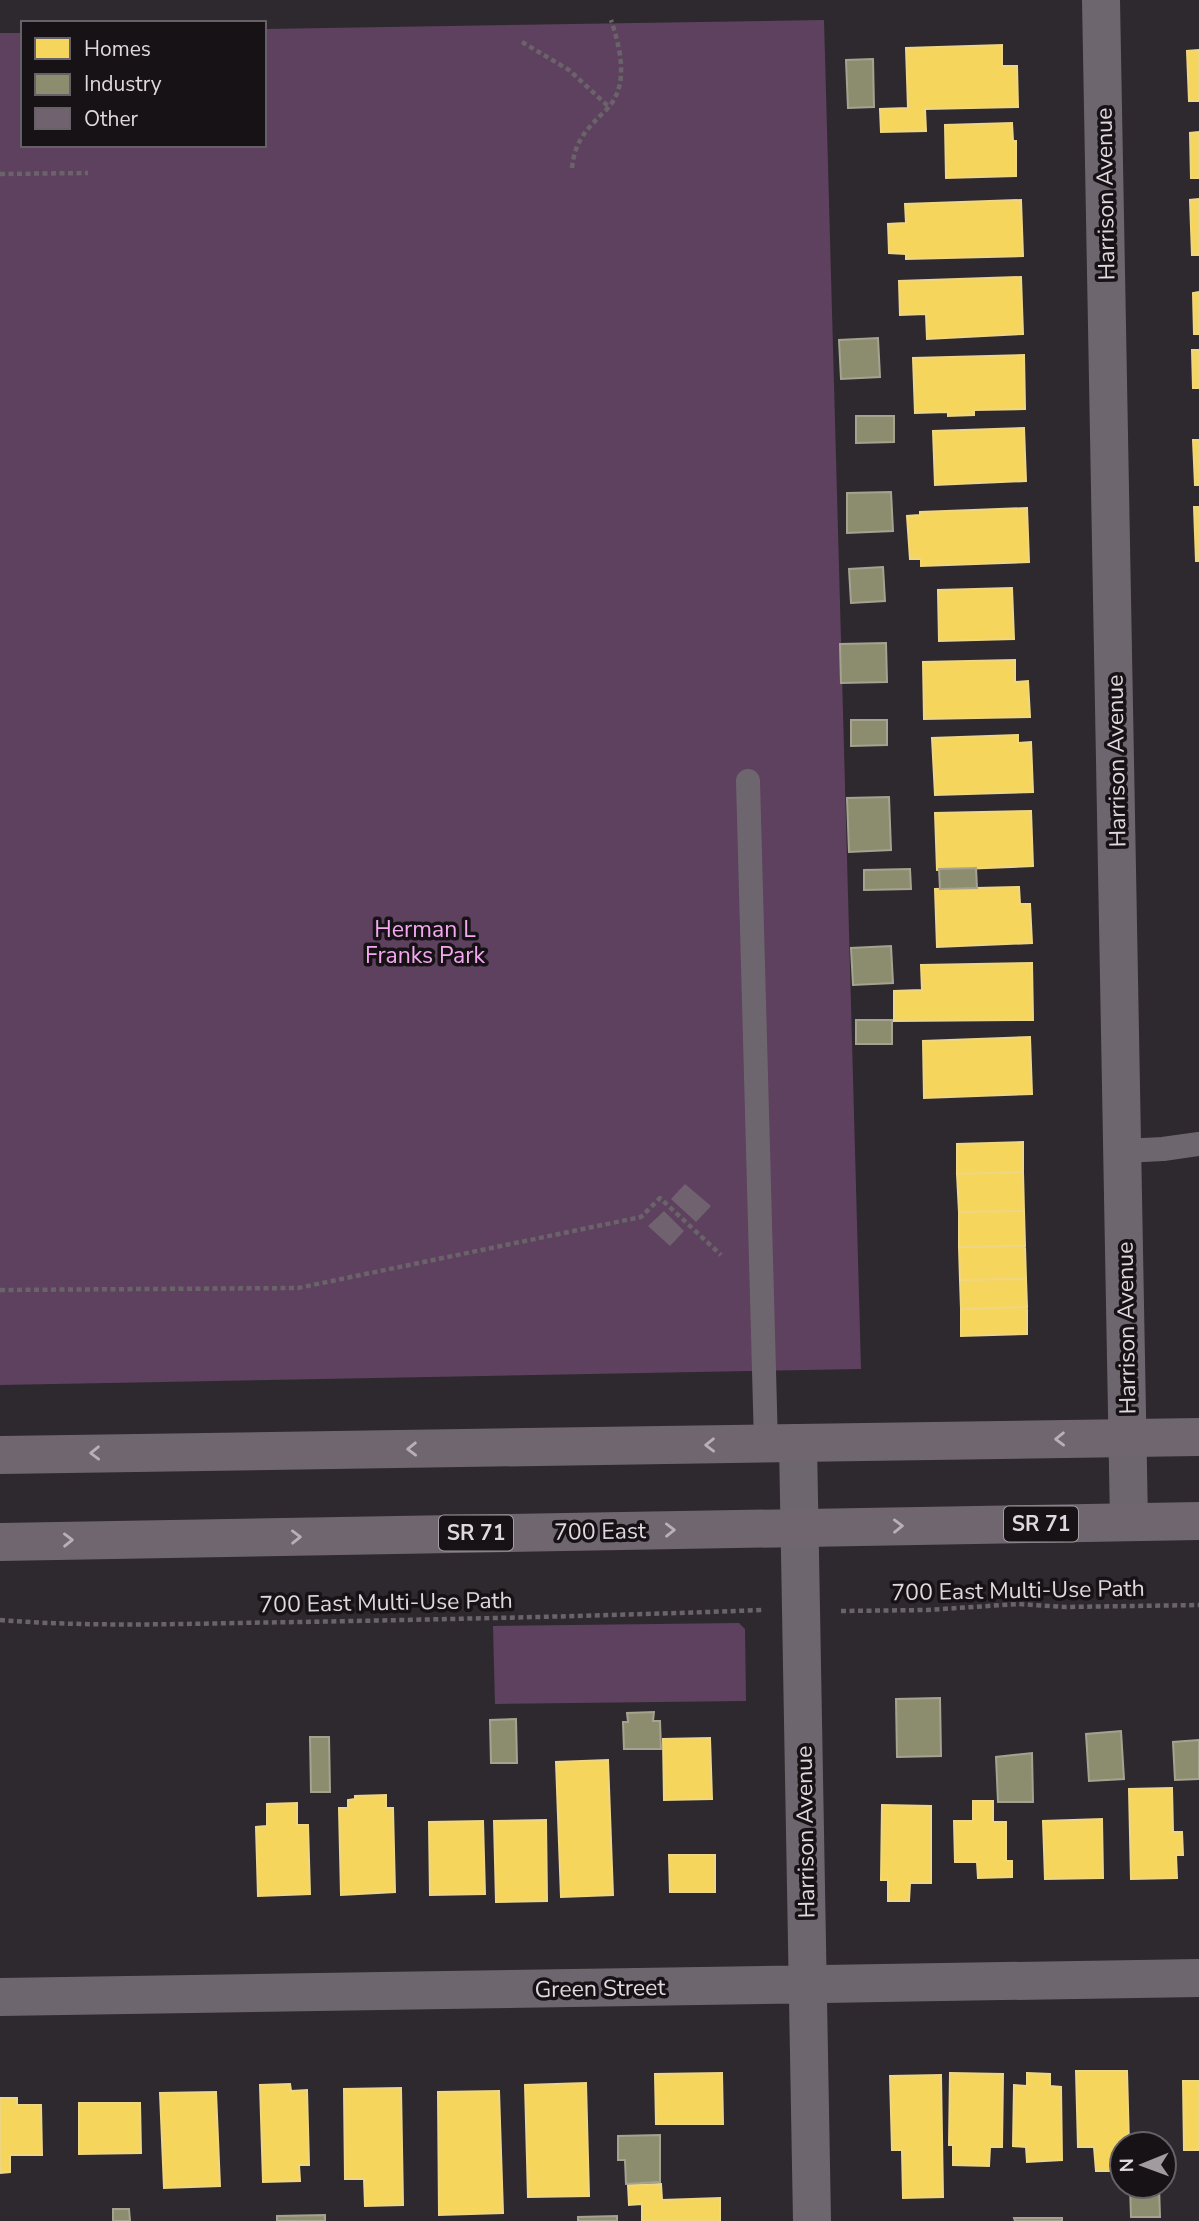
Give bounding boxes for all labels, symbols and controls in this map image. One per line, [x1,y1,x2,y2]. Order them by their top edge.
legend [21,21,266,147]
text: Homes [84,35,151,63]
text: Industry [84,70,162,98]
text: Other [84,105,139,133]
street label: Harrison Avenue [1088,107,1123,281]
street label: Harrison Avenue [1099,674,1134,848]
park label: Herman L Franks Park [365,914,485,971]
street label: Harrison Avenue [1109,1241,1144,1415]
one-way arrow [1054,1432,1065,1447]
one-way arrow [704,1437,715,1452]
one-way arrow [406,1441,417,1457]
one-way arrow [89,1446,100,1461]
road number: SR 71 [1004,1506,1078,1542]
street label: 700 East [554,1515,647,1548]
road number: SR 71 [439,1516,513,1550]
one-way arrow [892,1519,903,1534]
one-way arrow [665,1522,676,1538]
one-way arrow [290,1529,301,1544]
one-way arrow [63,1533,74,1548]
street label: 700 East Multi-Use Path [891,1573,1145,1608]
street label: 700 East Multi-Use Path [259,1585,513,1620]
street label: Harrison Avenue [788,1745,823,1919]
street label: Green Street [534,1972,667,2005]
north arrow [1108,2130,1178,2200]
text: N [1114,2158,1140,2173]

